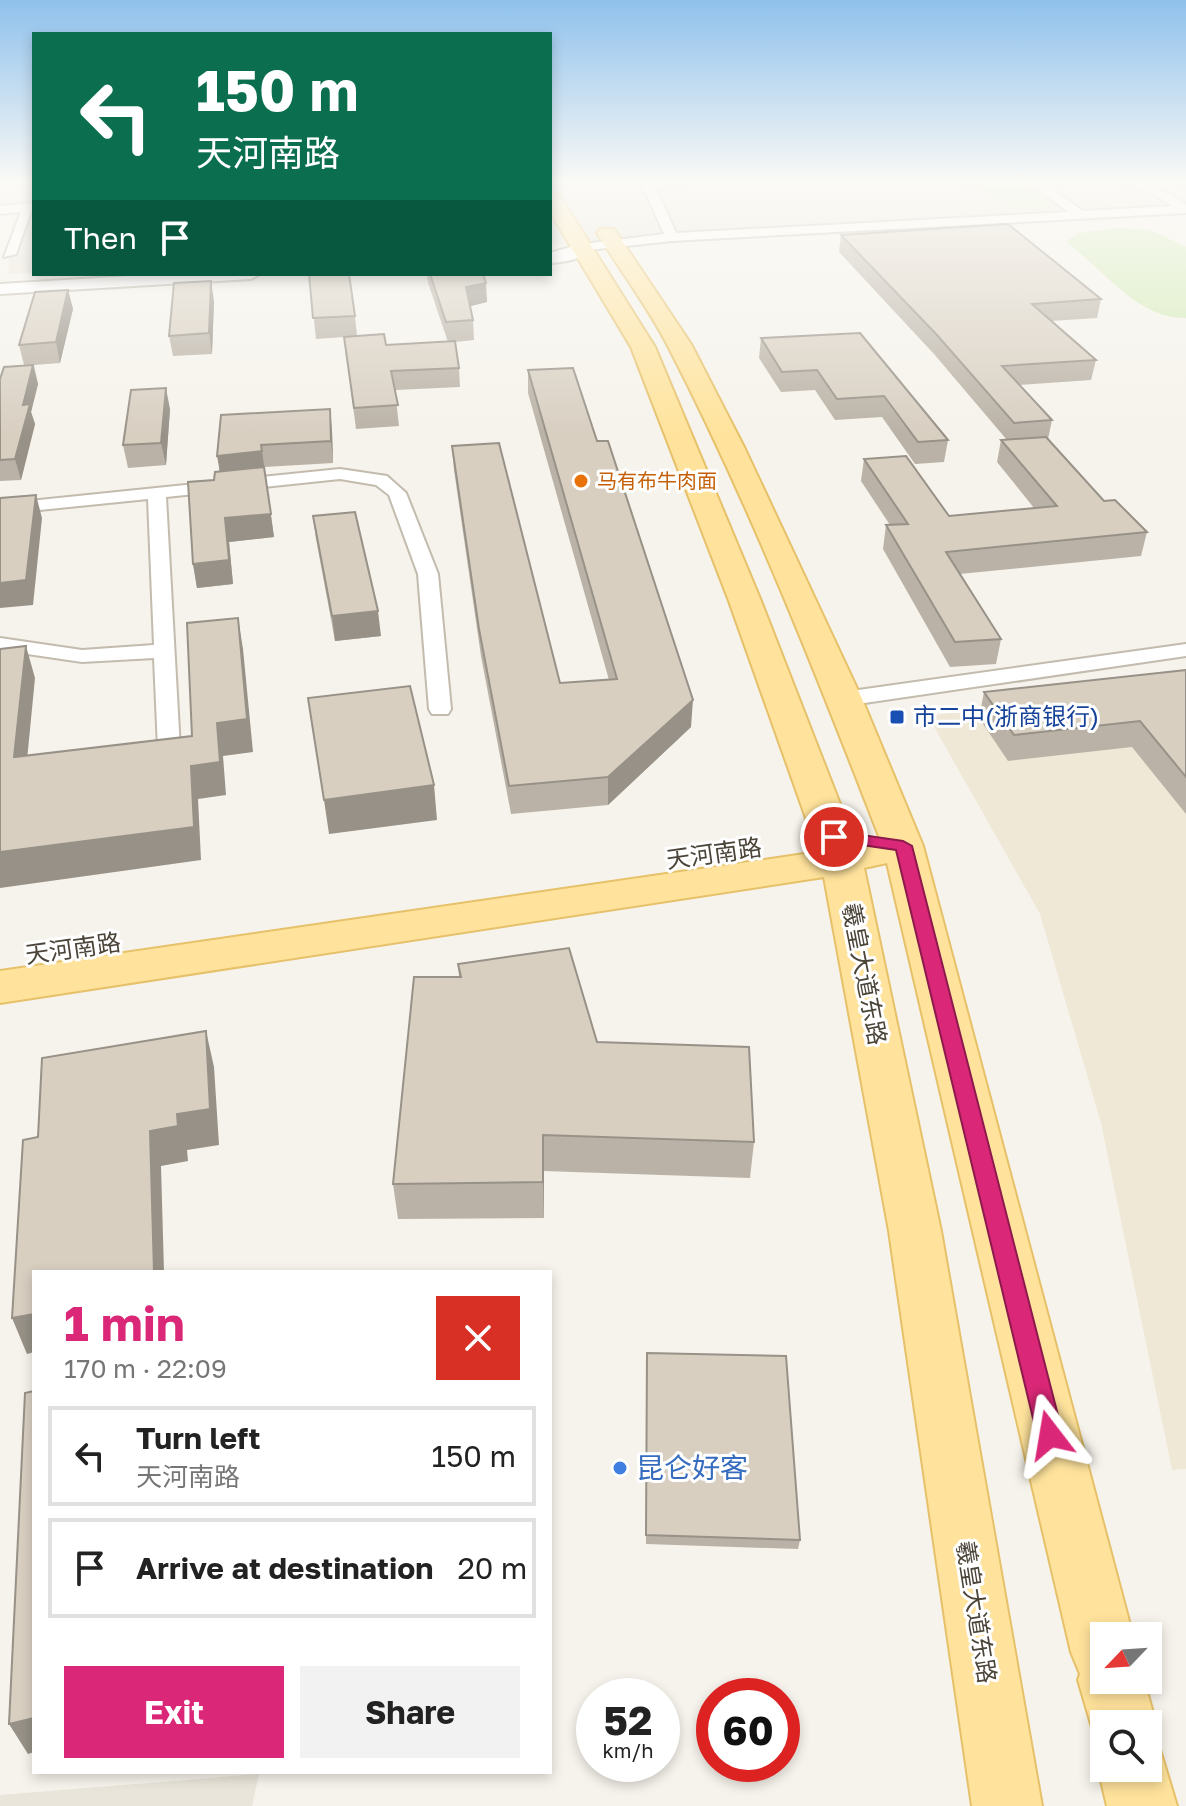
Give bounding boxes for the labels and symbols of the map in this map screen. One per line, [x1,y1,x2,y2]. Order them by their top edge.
place label: 马有布牛肉面 [597,468,717,492]
marker: 马有布牛肉面 [572,472,590,490]
place label: 市二中(浙商银行) [913,701,1099,730]
marker: 市二中(浙商银行) [888,708,906,726]
pin [800,803,868,871]
street label: 天河南路 [664,831,763,874]
street label: 羲皇大道东路 [838,900,893,1047]
street label: 天河南路 [23,926,122,969]
position arrow [1008,1393,1092,1477]
place label: 昆仑好客 [636,1451,748,1484]
marker: 昆仑好客 [611,1459,629,1477]
street label: 羲皇大道东路 [952,1538,1003,1685]
north arrow [1090,1622,1162,1694]
speed limit sign: 60 [696,1678,800,1782]

